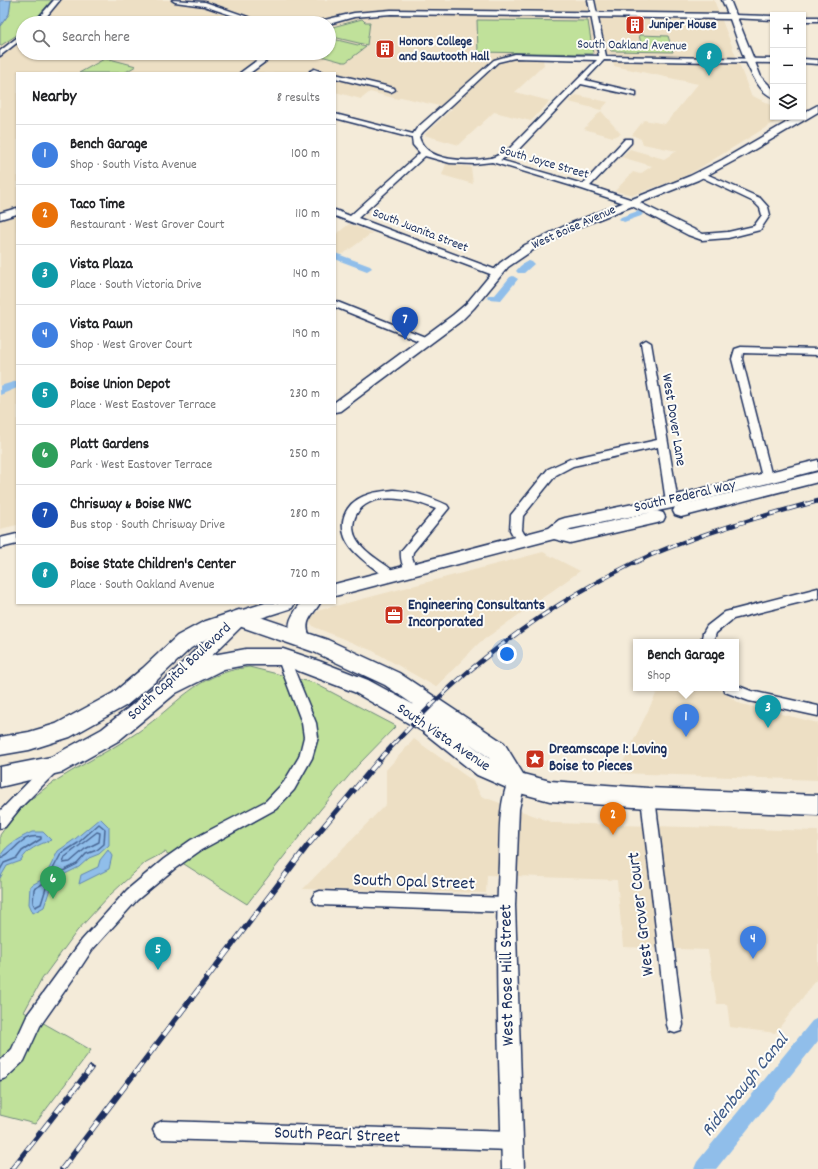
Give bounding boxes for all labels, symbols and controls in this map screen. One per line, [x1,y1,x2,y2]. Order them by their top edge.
map controls [770,12,806,120]
button: + [770,12,806,48]
building icon: Juniper House [624,14,646,36]
search box [16,16,336,60]
place label: Juniper House [649,16,717,35]
icon: search [30,27,52,49]
text: Search here [62,27,130,49]
place label: Honors College and Sawtooth Hall [399,33,490,67]
street label: South Oakland Avenue [577,36,687,56]
building icon: Honors College and Sawtooth Hall [374,38,396,60]
pin: 8 [696,43,722,76]
button: − [770,48,806,84]
button: layers [770,84,806,120]
text: Nearby [32,86,76,110]
text: 8 results [277,89,320,108]
text: Bench Garage [70,134,147,156]
street label: South Joyce Street [497,141,591,185]
text: 1 [44,145,46,164]
text: 100 m [291,145,320,164]
text: Shop · South Vista Avenue [70,156,197,175]
text: Taco Time [70,194,125,216]
street label: West Boise Avenue [529,201,619,255]
street label: South Juanita Street [369,204,471,258]
text: 2 [42,205,48,224]
text: 110 m [295,205,320,224]
text: Restaurant · West Grover Court [70,216,225,235]
text: Vista Plaza [70,254,132,276]
text: 3 [42,265,48,284]
text: 140 m [293,265,320,284]
text: Place · South Victoria Drive [70,276,202,295]
pin: 7 [392,307,418,340]
text: Vista Pawn [70,314,133,336]
text: 4 [42,325,48,344]
text: 190 m [292,325,320,344]
text: Shop · West Grover Court [70,336,192,355]
street label: West Dover Lane [655,372,691,468]
text: Boise Union Depot [70,374,170,396]
text: 5 [42,385,48,404]
text: 230 m [290,385,320,404]
text: Place · West Eastover Terrace [70,396,216,415]
text: Platt Gardens [70,434,149,456]
text: 6 [42,445,48,464]
text: 250 m [289,445,320,464]
text: Park · West Eastover Terrace [70,456,212,475]
street label: South Federal Way [632,474,739,519]
text: Chrisway & Boise NWC [70,494,191,516]
text: 7 [43,505,47,524]
text: 280 m [290,505,320,524]
text: Bus stop · South Chrisway Drive [70,516,225,535]
text: Boise State Children's Center [70,554,236,576]
text: 8 [42,565,48,584]
text: 720 m [290,565,320,584]
text: Place · South Oakland Avenue [70,576,215,595]
place label: Engineering Consultants Incorporated [408,595,545,634]
office icon: Engineering Consultants Incorporated [383,604,405,626]
street label: South Capitol Boulevard [123,618,237,726]
popup [633,639,739,691]
your location [497,644,517,664]
text: Bench Garage [647,645,725,667]
text: Shop [647,667,671,686]
pin: 3 [755,695,781,728]
street label: South Vista Avenue [392,698,495,778]
pin: 1 [673,704,699,737]
place label: Dreamscape 1: Loving Boise to Pieces [549,739,668,778]
place icon: Dreamscape 1: Loving Boise to Pieces [524,748,546,770]
pin: 2 [600,802,626,835]
street label: West Grover Court [622,850,662,977]
pin: 6 [40,866,66,899]
street label: South Opal Street [353,868,476,898]
street label: West Rose Hill Street [494,903,522,1046]
pin: 4 [740,926,766,959]
pin: 5 [145,937,171,970]
water label: Ridenbaugh Canal [696,1027,797,1143]
street label: South Pearl Street [274,1121,401,1151]

